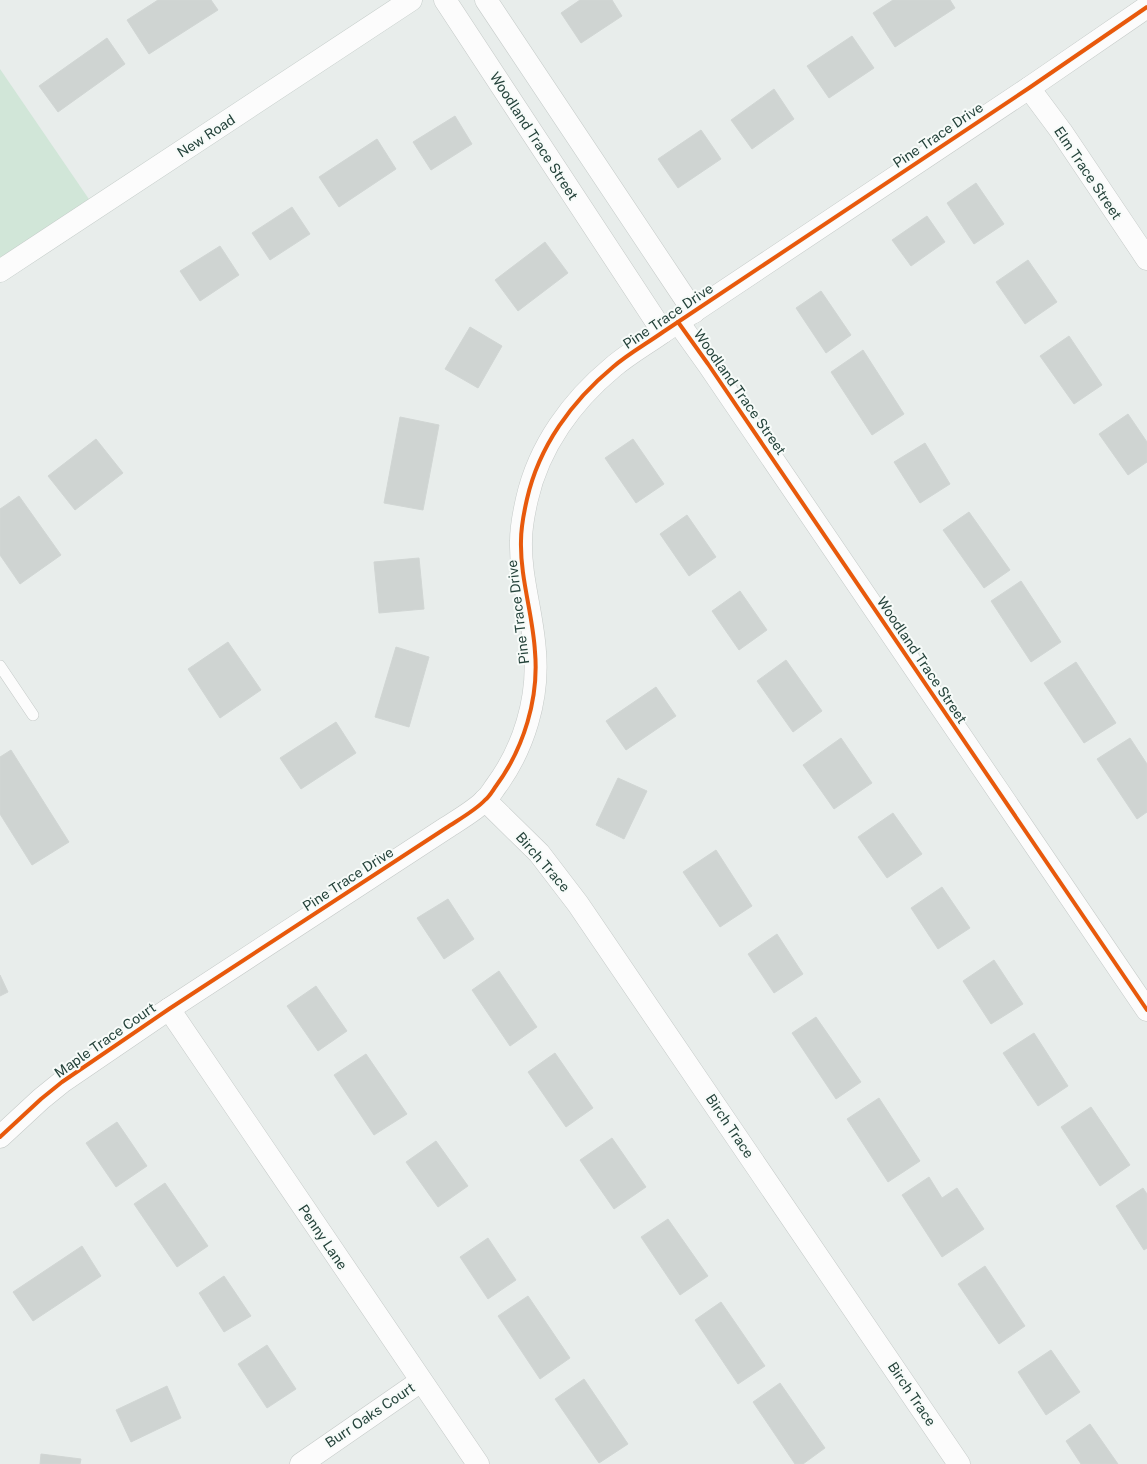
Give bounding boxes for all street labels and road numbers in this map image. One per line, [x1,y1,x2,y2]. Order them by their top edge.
street label: Woodland Trace Street [487,69,581,203]
street label: Pine Trace Drive [890,99,986,171]
street label: New Road [174,111,238,161]
street label: Elm Trace Street [1051,123,1125,223]
street label: Pine Trace Drive [620,280,716,352]
street label: Woodland Trace Street [691,326,789,458]
street label: Pine Trace Drive [504,559,532,665]
street label: Woodland Trace Street [874,594,970,726]
street label: Birch Trace [513,829,573,895]
street label: Pine Trace Drive [300,844,396,914]
street label: Maple Trace Court [51,999,159,1081]
street label: Birch Trace [703,1091,757,1161]
street label: Penny Lane [295,1201,351,1273]
street label: Birch Trace [885,1359,939,1429]
street label: Burr Oaks Court [322,1379,418,1451]

